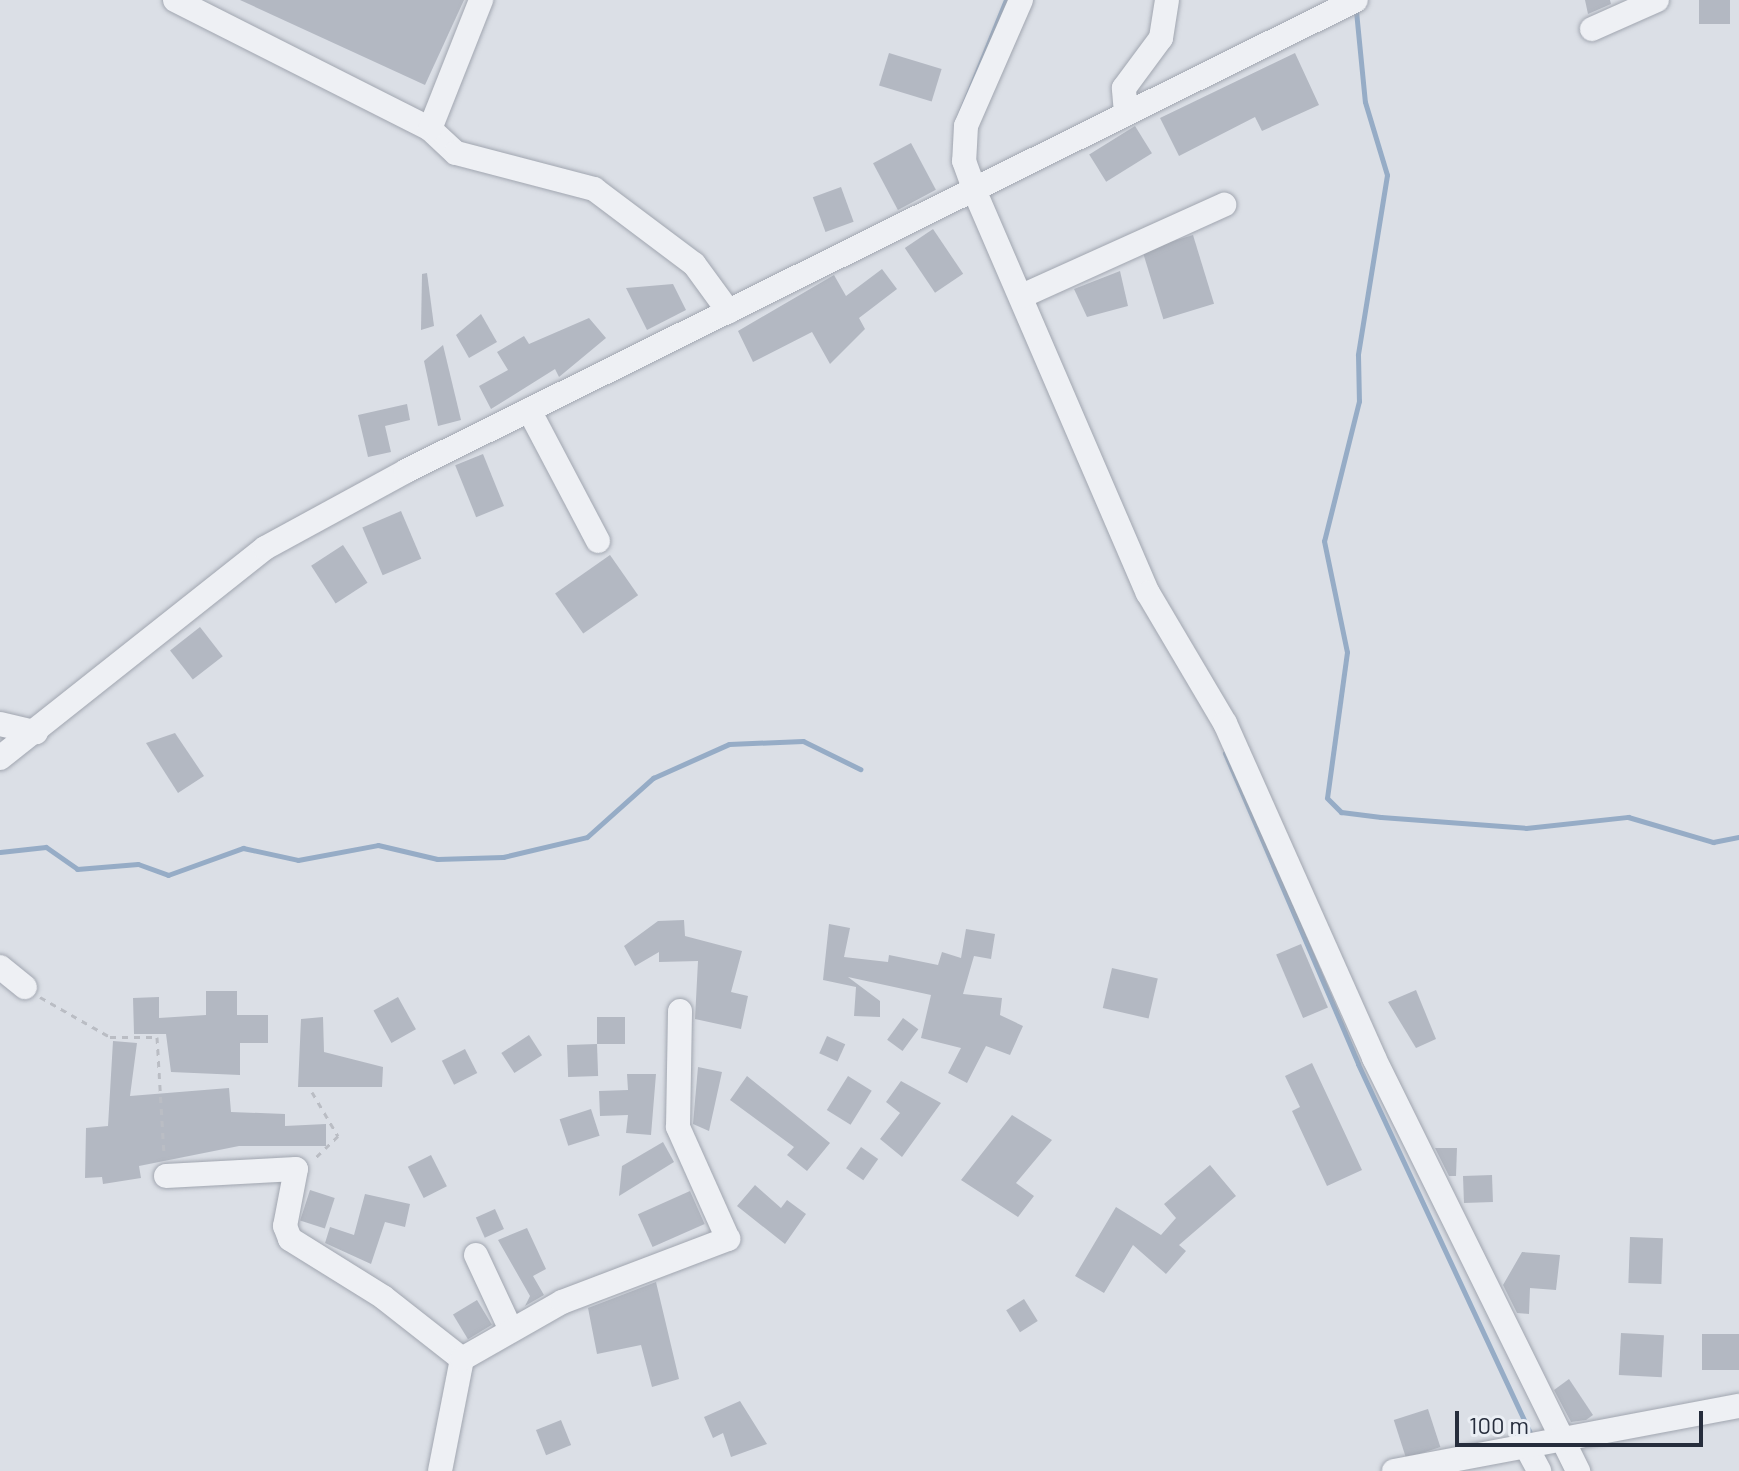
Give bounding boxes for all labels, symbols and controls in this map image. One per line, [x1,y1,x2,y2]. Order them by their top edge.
scale bar [1459,1395,1707,1445]
text: 100 m [1469,1410,1529,1439]

